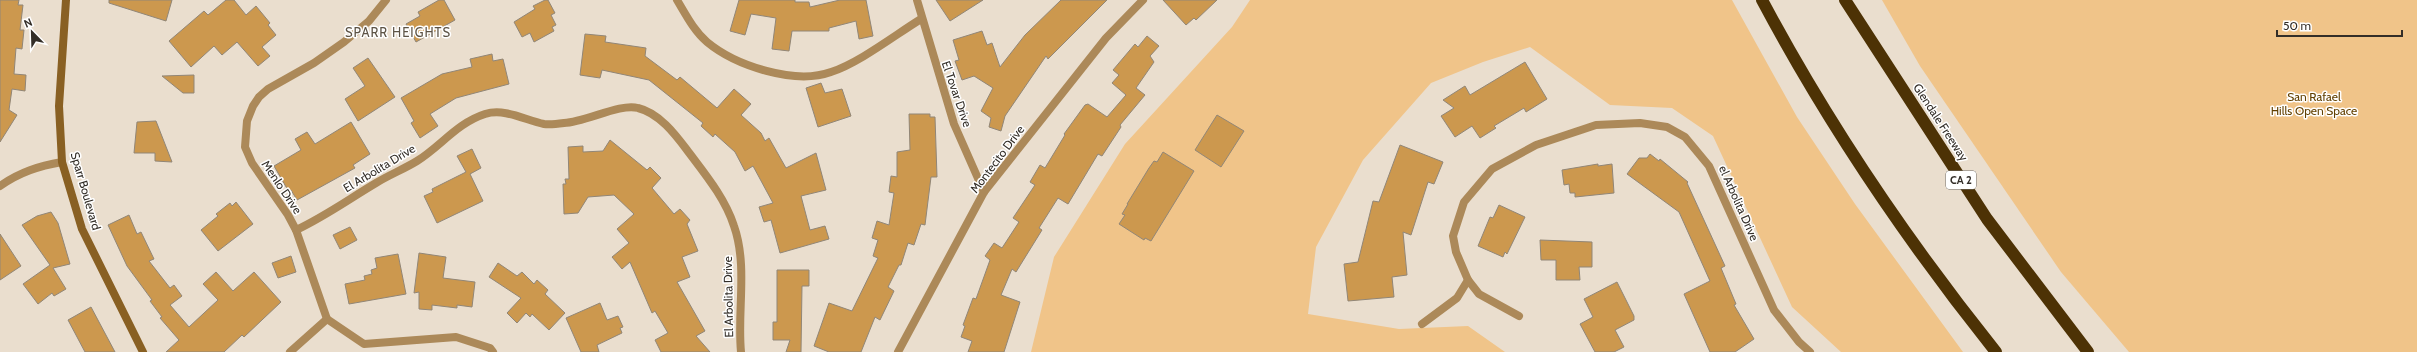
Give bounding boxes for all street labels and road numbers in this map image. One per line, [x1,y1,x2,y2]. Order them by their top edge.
street label: El Tovar Drive [939,59,975,129]
street label: Glendale Freeway [1910,80,1972,164]
street label: Montecito Drive [967,122,1027,196]
street label: El Arbolita Drive [340,141,418,195]
street label: Sparr Boulevard [68,150,104,232]
street label: Menlo Drive [259,157,305,217]
street label: el Arbolita Drive [1716,163,1762,243]
road number: CA 2 [1946,171,1976,189]
street label: El Arbolita Drive [720,256,736,338]

